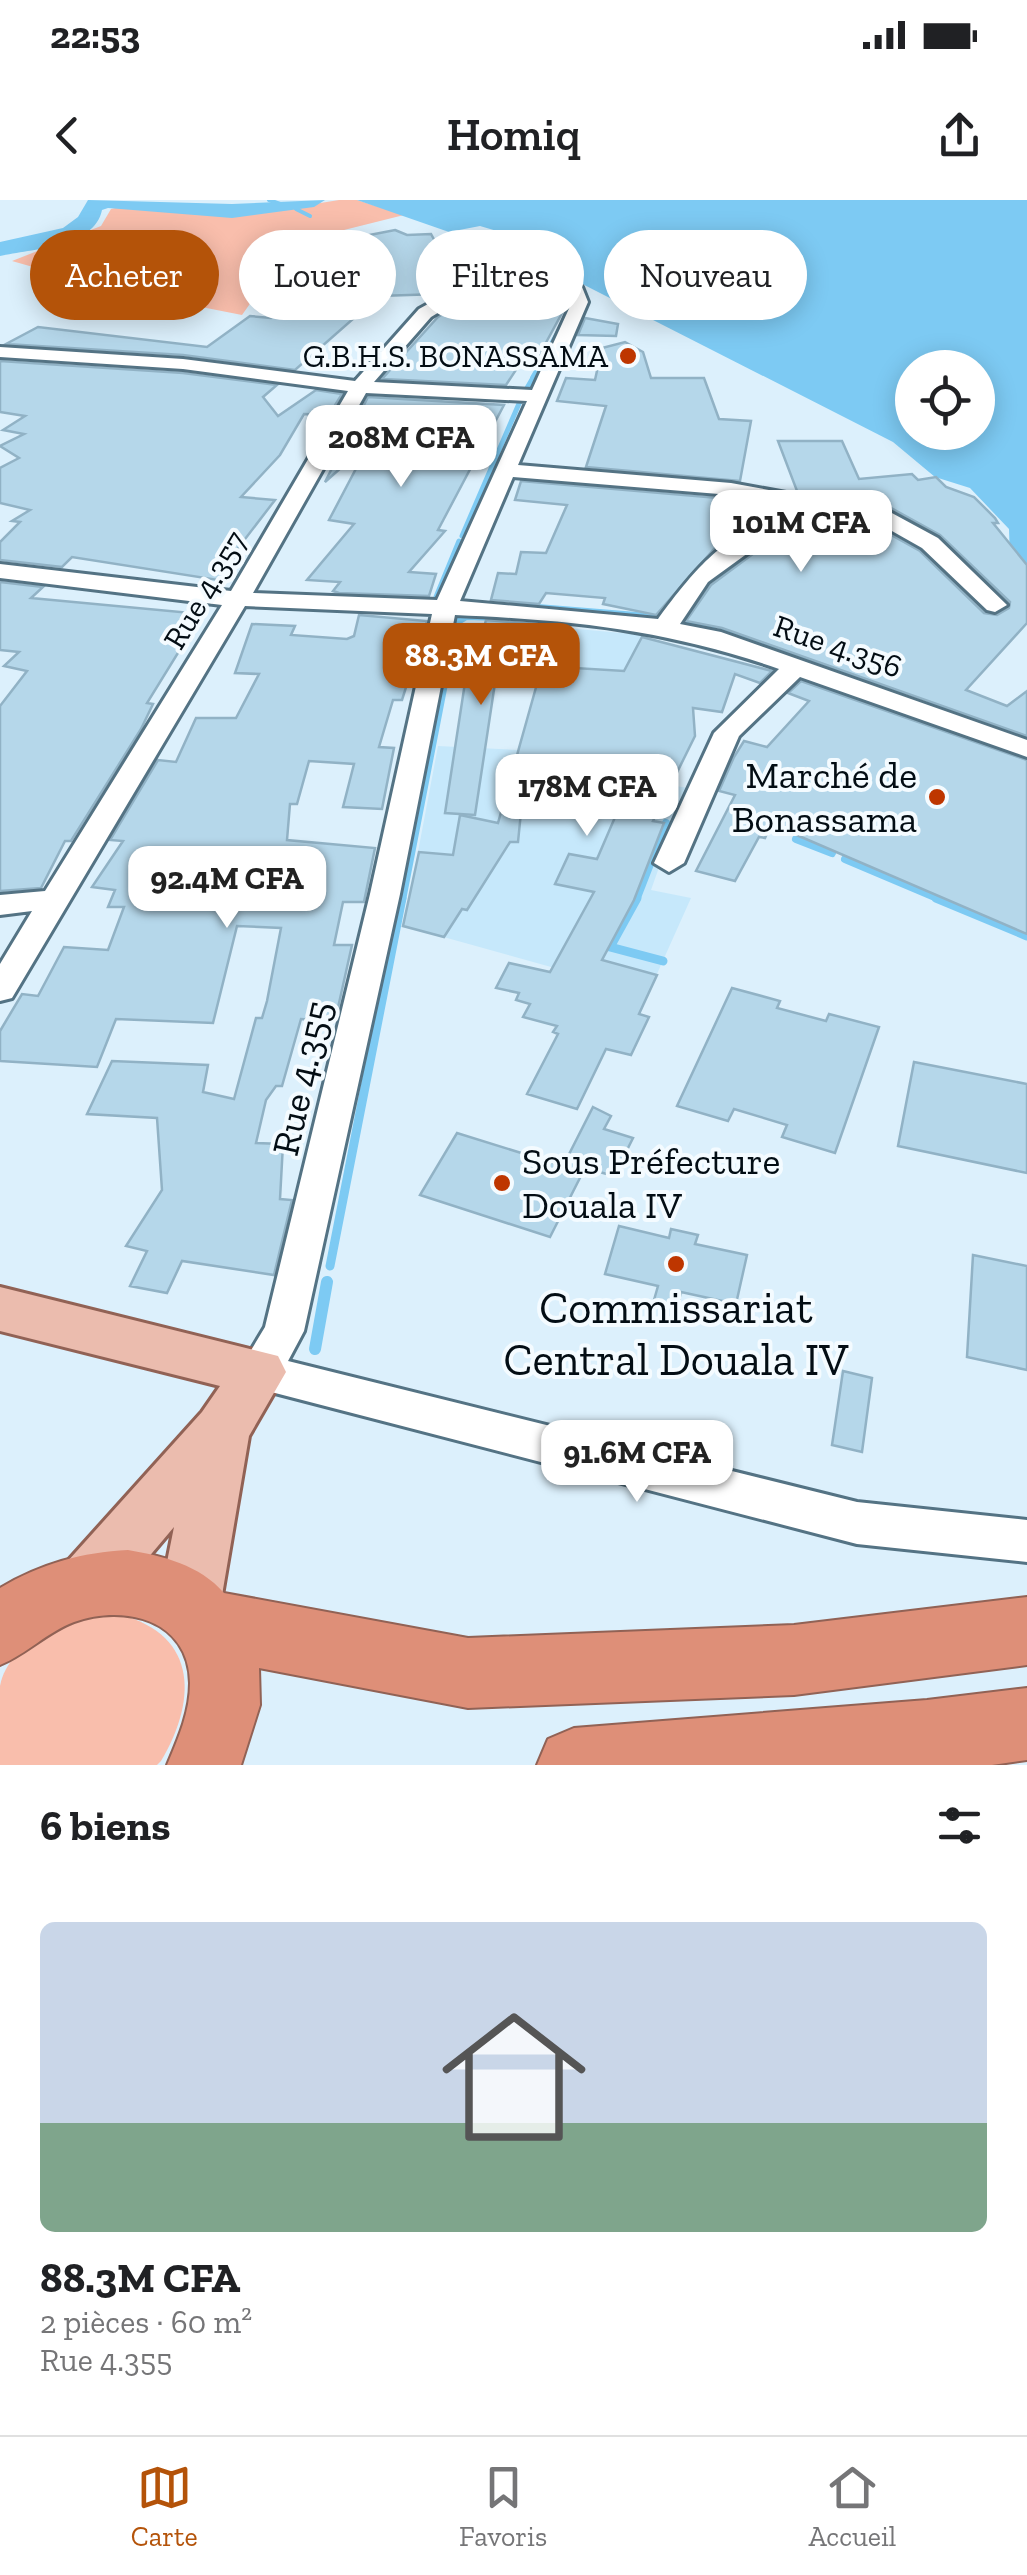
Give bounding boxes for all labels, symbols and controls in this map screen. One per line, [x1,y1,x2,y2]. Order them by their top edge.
text: 22:53 [50,12,140,58]
icon: back [40,108,95,163]
text: Homiq [447,108,580,162]
icon: share [932,108,987,163]
chip: Acheter [30,230,219,320]
chip: Louer [239,230,396,320]
chip: Filtres [416,230,584,320]
chip: Nouveau [604,230,807,320]
place label: G.B.H.S. BONASSAMA [303,337,608,375]
marker: G.B.H.S. BONASSAMA [617,345,639,367]
map controls [895,350,995,450]
button: locate [895,350,995,450]
pin: 208M CFA [298,405,504,490]
text: 208M CFA [328,418,474,456]
pin: 101M CFA [698,490,904,575]
text: 101M CFA [732,503,870,541]
street label: Rue 4.357 [155,524,255,656]
street label: Rue 4.356 [769,606,907,686]
pin: 88.3M CFA [367,623,595,708]
text: 88.3M CFA [405,636,557,674]
place label: Marché de Bonassama [732,752,917,842]
pin: 178M CFA [484,754,690,839]
text: 178M CFA [517,767,657,805]
marker: Marché de Bonassama [926,786,948,808]
pin: 92.4M CFA [113,846,341,931]
text: 92.4M CFA [150,859,304,897]
street label: Rue 4.355 [262,996,342,1160]
place label: Sous Préfecture Douala IV [522,1138,780,1228]
marker: Sous Préfecture Douala IV [491,1172,513,1194]
marker: Commissariat Central Douala IV [665,1253,687,1275]
place label: Commissariat Central Douala IV [504,1281,849,1387]
pin: 91.6M CFA [523,1420,751,1505]
text: 91.6M CFA [563,1433,711,1471]
icon: filters [932,1798,987,1853]
text: 6 biens [40,1800,171,1851]
icon: home [424,1987,604,2167]
text: 88.3M CFA [40,2252,240,2303]
text: 2 pièces · 60 m² [40,2303,252,2341]
text: Rue 4.355 [40,2341,172,2379]
tab: Carte [131,2460,198,2553]
tab: Favoris [459,2460,547,2553]
tab: Accueil [809,2460,896,2553]

